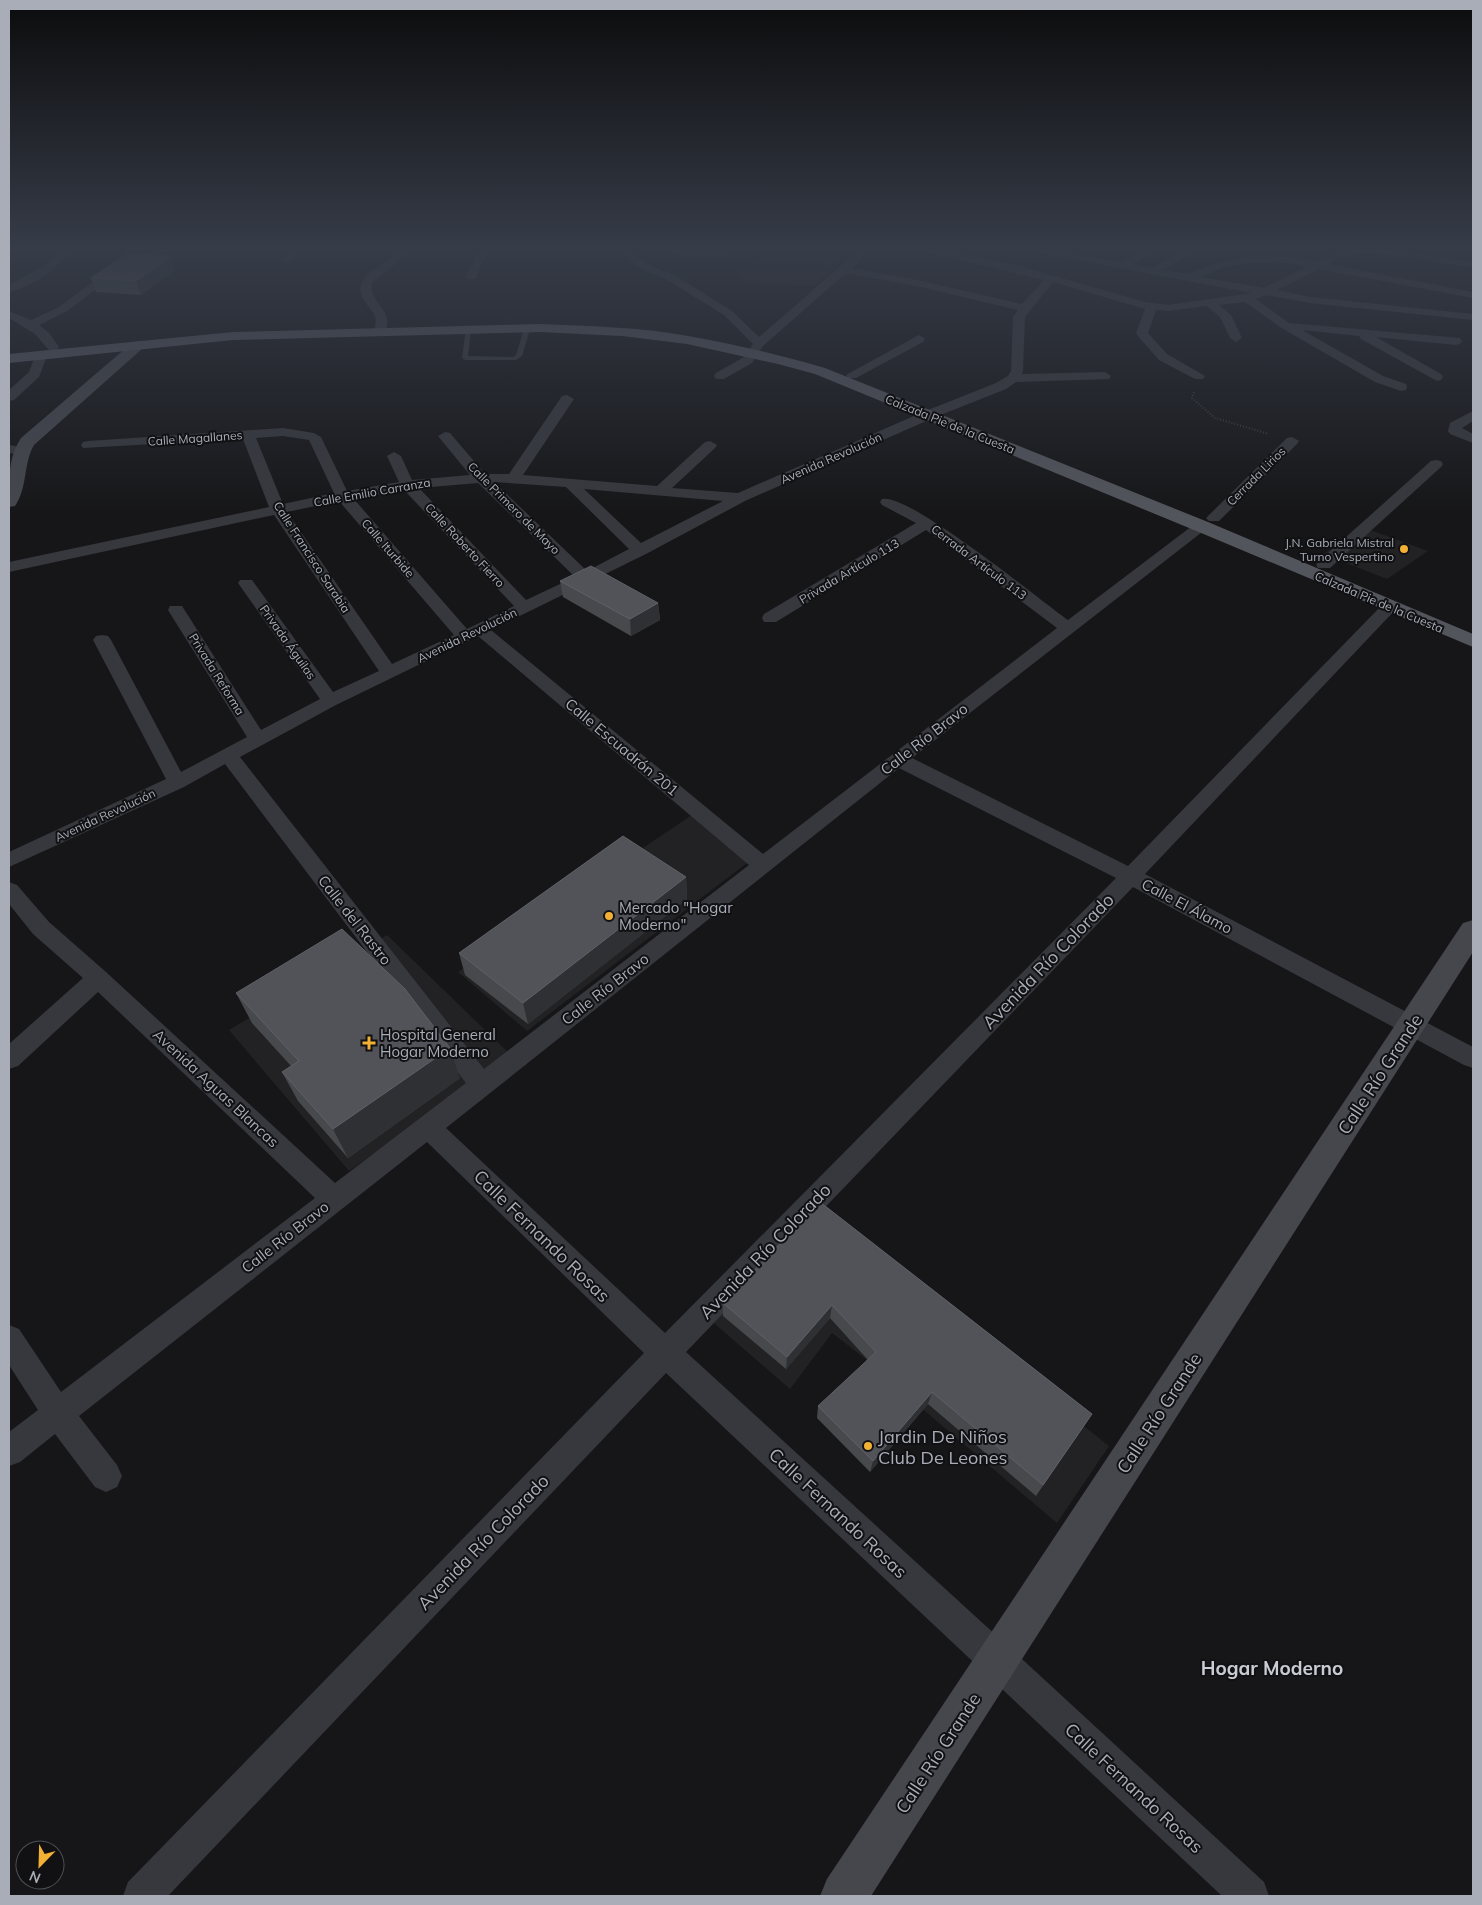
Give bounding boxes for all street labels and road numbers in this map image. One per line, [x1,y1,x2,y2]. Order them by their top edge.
street label: Calzada Pie de la Cuesta [883,391,1017,457]
street label: Calle Magallanes [147,427,243,449]
street label: Avenida Revolución [778,429,884,487]
street label: Cerrada Lirios [1223,443,1289,509]
street label: Calle Primero de Mayo [465,459,563,557]
street label: Calle Emilio Carranza [312,474,432,510]
street label: Calle Francisco Sarabia [270,499,354,615]
street label: Calle Roberto Fierro [422,500,508,590]
street label: Calle Iturbide [358,516,418,580]
street label: Cerrada Artículo 113 [928,521,1030,603]
street label: Privada Artículo 113 [796,535,902,607]
street label: Calzada Pie de la Cuesta [1312,568,1446,636]
street label: Privada Águilas [257,602,319,682]
street label: Avenida Revolución [415,604,519,666]
street label: Privada Reforma [186,630,248,718]
street label: Calle Escuadrón 201 [561,694,683,800]
street label: Calle Río Bravo [877,699,971,779]
street label: Avenida Revolución [52,785,158,845]
street label: Calle del Rastro [314,871,396,969]
street label: Calle El Álamo [1138,874,1236,938]
street label: Avenida Río Colorado [977,888,1119,1034]
street label: Calle Río Bravo [558,949,652,1029]
street label: Calle Río Grande [1332,1009,1428,1139]
street label: Avenida Aguas Blancas [149,1025,283,1151]
street label: Calle Fernando Rosas [469,1165,615,1307]
street label: Avenida Río Colorado [694,1178,836,1324]
street label: Calle Río Bravo [238,1197,332,1277]
street label: Calle Río Grande [1111,1348,1207,1478]
street label: Calle Fernando Rosas [764,1443,912,1583]
street label: Avenida Río Colorado [412,1469,554,1615]
street label: Calle Río Grande [890,1688,986,1818]
street label: Calle Fernando Rosas [1060,1718,1208,1858]

